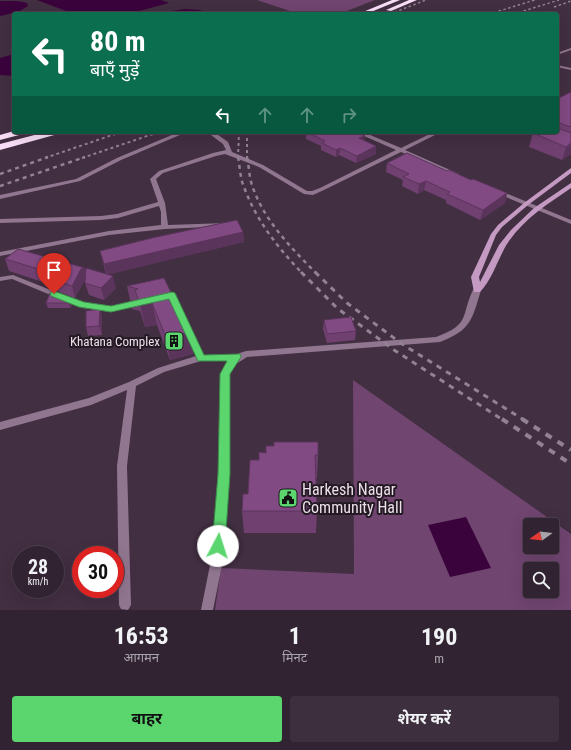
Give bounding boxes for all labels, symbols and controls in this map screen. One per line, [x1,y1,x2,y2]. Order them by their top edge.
text: 80 m [90,25,146,58]
icon: left [24,28,76,80]
text: बाएँ मुड़ें [90,59,139,80]
icon: left [212,104,234,126]
icon: ahead [254,104,276,126]
icon: ahead [296,104,318,126]
icon: right [338,104,360,126]
pin [37,253,71,294]
icon: arrive [43,259,65,281]
building icon: Khatana Complex [163,330,185,352]
place label: Khatana Complex [70,334,160,349]
place label: Harkesh Nagar Community Hall [302,480,402,517]
public building icon: Harkesh Nagar Community Hall [277,487,299,509]
north arrow [523,518,559,554]
map controls [523,518,559,598]
position arrow [197,525,239,567]
speed limit sign: 30 [72,546,124,598]
text: 28 [28,555,48,579]
button: search [523,562,559,598]
text: km/h [28,576,48,587]
text: 16:53 [114,622,169,650]
text: 1 [289,622,301,650]
text: 190 [421,623,457,651]
text: आगमन [123,650,159,665]
text: मिनट [282,650,307,665]
text: m [434,651,444,666]
button: बाहर [12,696,282,742]
button: शेयर करें [290,696,559,742]

